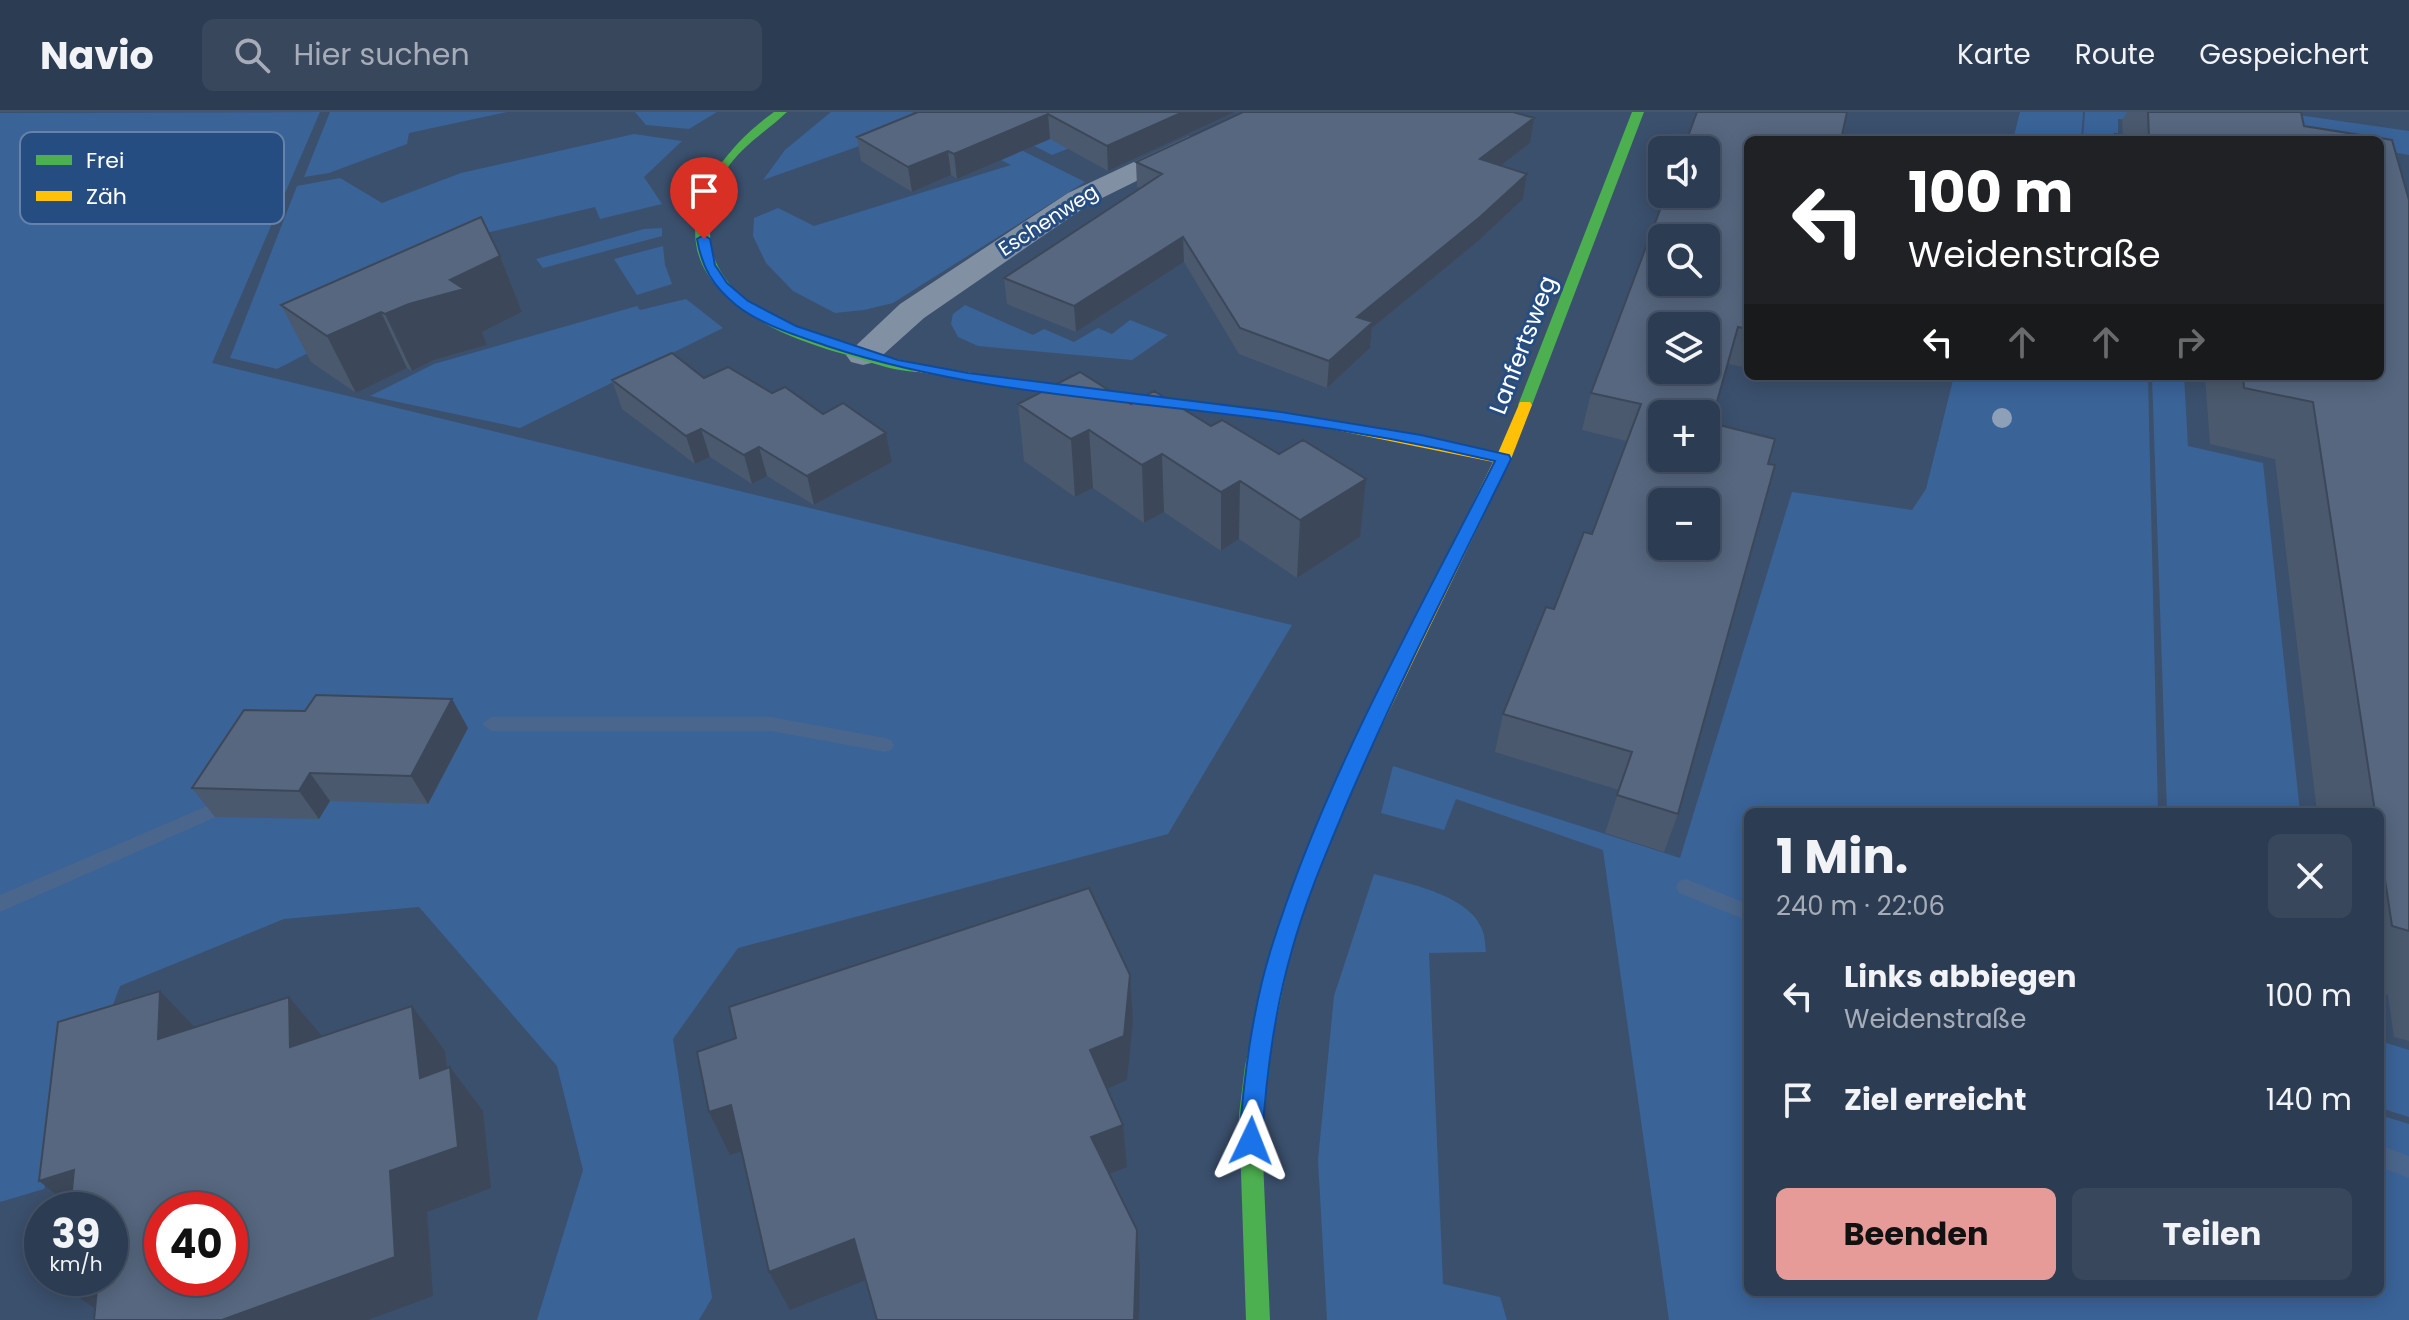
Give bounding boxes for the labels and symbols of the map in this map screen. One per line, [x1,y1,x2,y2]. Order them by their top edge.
legend [20,132,284,224]
text: Frei [86,145,124,176]
pin [670,157,738,239]
street label: Eschenweg [993,177,1103,263]
text: Zäh [86,181,127,212]
street label: Lanfertsweg [1481,271,1564,419]
position arrow [1209,1099,1293,1183]
speed limit sign: 40 [144,1192,248,1296]

